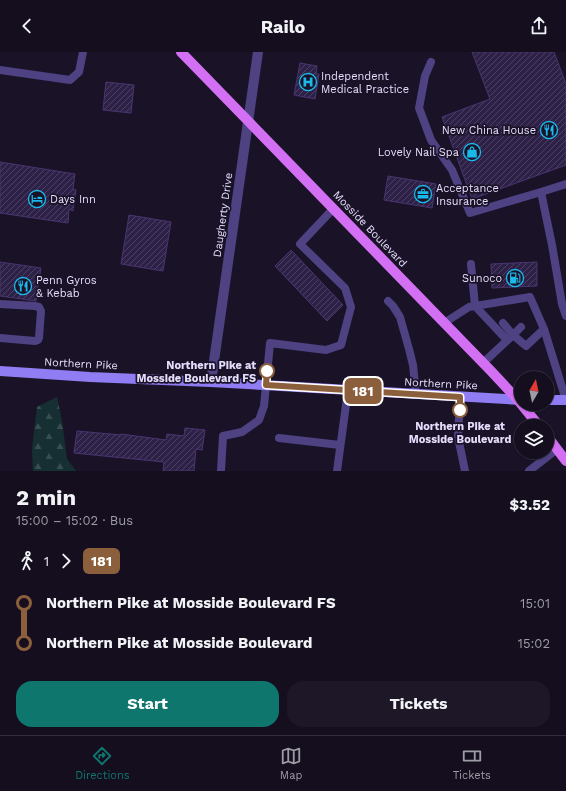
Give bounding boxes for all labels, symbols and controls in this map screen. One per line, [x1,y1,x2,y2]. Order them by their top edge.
icon: back [16,15,38,37]
icon: share [528,15,550,37]
text: Railo [261,16,305,37]
place label: Independent Medical Practice [321,70,409,96]
hospital icon: Independent Medical Practice [298,72,318,92]
restaurant icon: New China House [539,120,559,140]
place label: New China House [442,124,536,137]
shop icon: Lovely Nail Spa [462,142,482,162]
place label: Lovely Nail Spa [378,146,459,159]
street label: Daugherty Drive [211,172,235,258]
place label: Acceptance Insurance [436,182,499,208]
office icon: Acceptance Insurance [413,184,433,204]
street label: Mosside Boulevard [330,188,410,270]
hotel icon: Days Inn [27,189,47,209]
place label: Days Inn [50,193,96,206]
fuel station icon: Sunoco [505,268,525,288]
place label: Sunoco [462,272,502,285]
place label: Penn Gyros & Kebab [36,274,97,300]
restaurant icon: Penn Gyros & Kebab [13,276,33,296]
street label: Northern Pike [44,356,118,372]
place label: Northern Pike at Mosside Boulevard FS [136,359,256,385]
marker: Northern Pike at Mosside Boulevard FS [259,363,275,379]
north arrow [514,371,554,411]
map controls [514,371,554,459]
street label: Northern Pike [404,376,478,392]
line badge: 181 [340,378,386,404]
text: 181 [353,383,373,399]
marker: Northern Pike at Mosside Boulevard [452,402,468,418]
button: layers [514,419,554,459]
place label: Northern Pike at Mosside Boulevard [409,420,511,446]
text: 2 min [16,485,76,510]
text: $3.52 [509,496,550,514]
text: 15:00 – 15:02 · Bus [16,513,133,528]
icon: walk [16,550,38,572]
icon: forward [55,550,77,572]
text: 181 [91,553,112,569]
text: 1 [44,554,49,569]
text: Northern Pike at Mosside Boulevard FS [46,594,336,612]
text: 15:01 [520,596,550,611]
text: Northern Pike at Mosside Boulevard [46,634,313,652]
text: 15:02 [518,636,550,651]
button: Start [16,681,279,727]
button: Tickets [287,681,550,727]
tab: Directions [75,745,130,782]
tab: Map [280,745,302,782]
tab: Tickets [453,745,491,782]

